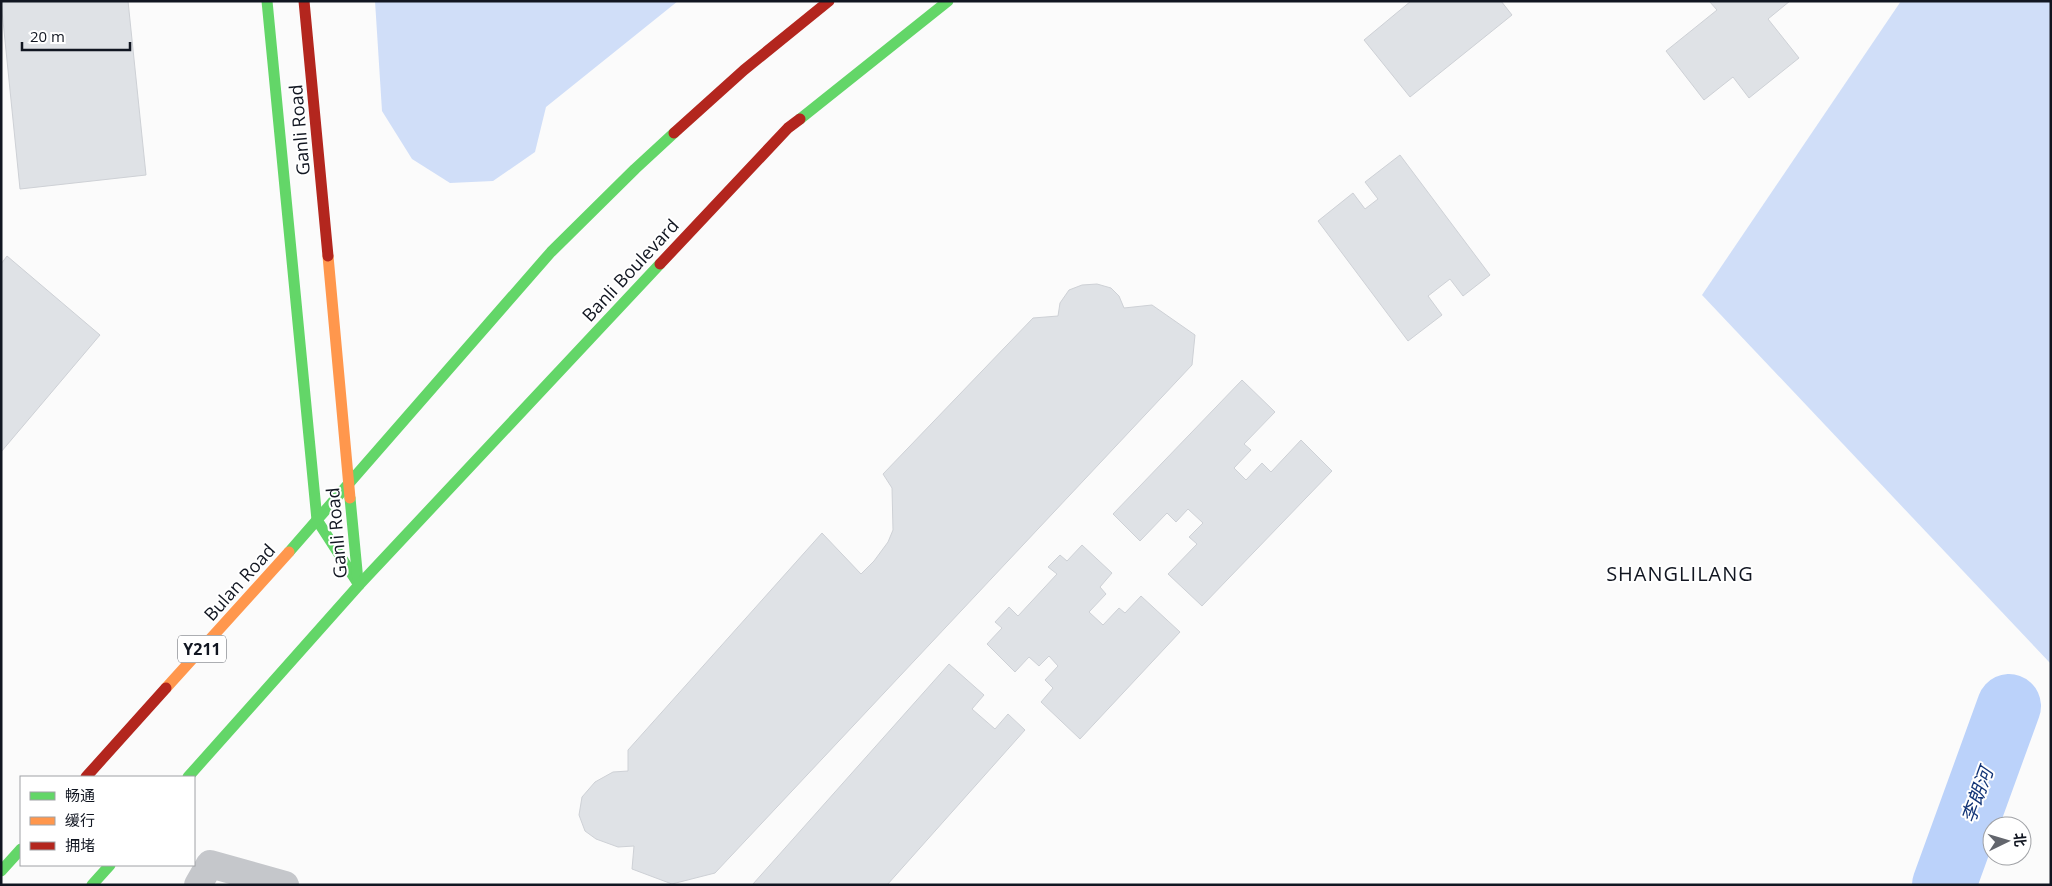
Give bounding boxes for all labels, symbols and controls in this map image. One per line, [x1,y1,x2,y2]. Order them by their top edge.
scale bar [22,20,130,52]
text: 20 m [30,26,65,46]
street label: Ganli Road [283,84,315,176]
street label: Banli Boulevard [576,214,684,326]
street label: Ganli Road [320,487,352,579]
street label: Bulan Road [198,538,280,626]
district label: SHANGLILANG [1606,560,1754,587]
road number: Y211 [178,636,226,662]
water label: 李朗河 [1955,760,2000,826]
legend [20,776,195,866]
text: 畅通 [65,785,95,805]
text: 缓行 [65,810,95,830]
north arrow [1982,816,2032,866]
text: 北 [2010,832,2031,848]
text: 拥堵 [65,835,95,855]

